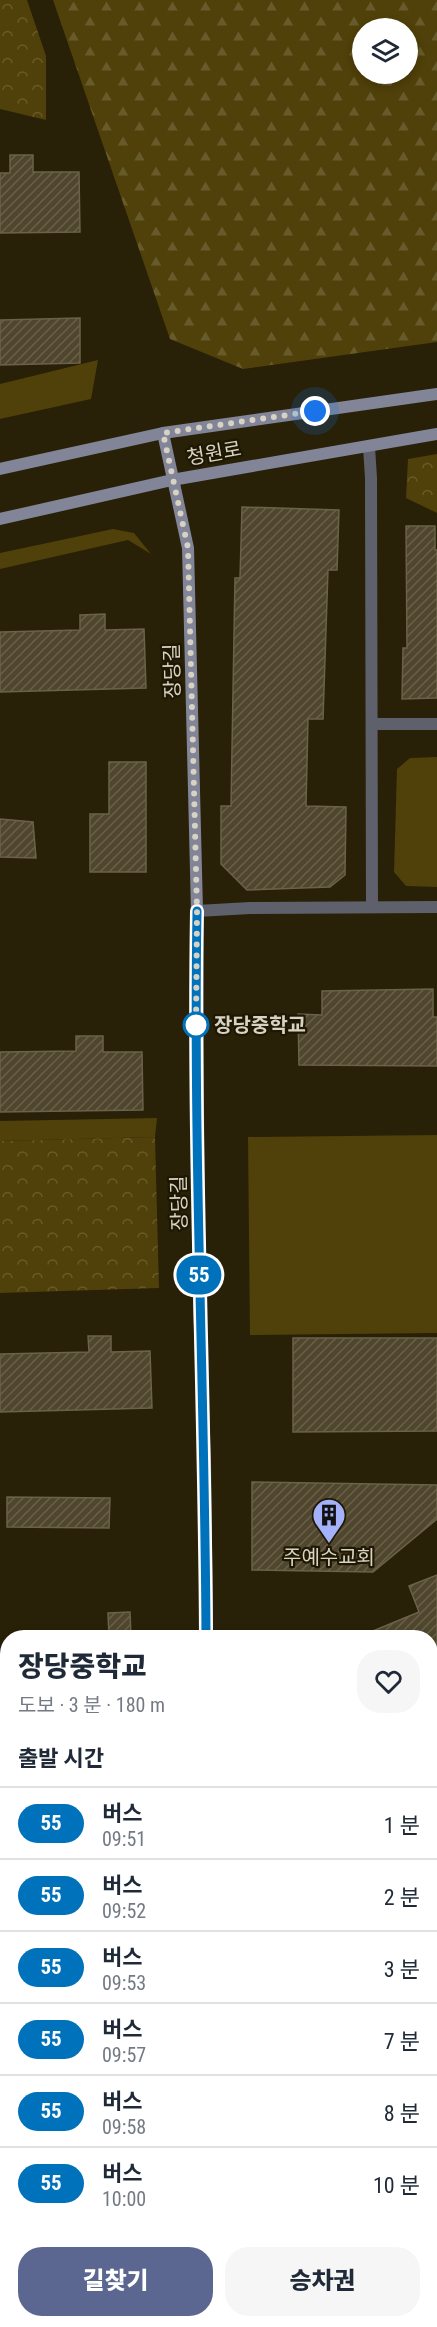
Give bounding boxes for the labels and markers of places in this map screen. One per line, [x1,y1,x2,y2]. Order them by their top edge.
marker: 장당중학교 [183,1012,209,1038]
place label: 장당중학교 [214,1013,306,1037]
building icon: 주예수교회 [311,1497,347,1544]
place label: 주예수교회 [283,1545,375,1569]

